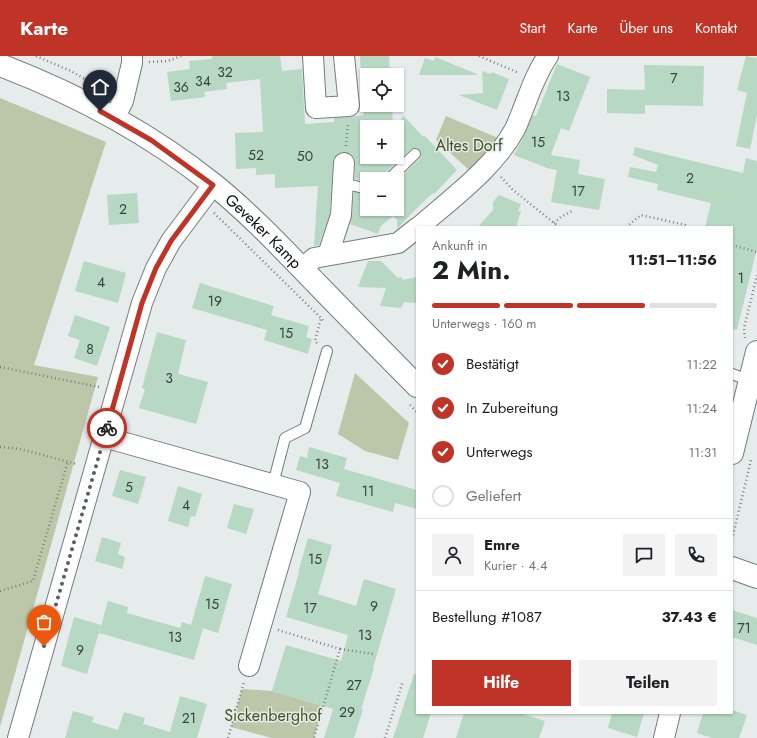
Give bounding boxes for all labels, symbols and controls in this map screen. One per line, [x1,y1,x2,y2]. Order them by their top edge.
text: Karte [20,15,68,42]
text: Start [520,18,546,38]
text: Karte [568,18,598,38]
text: Über uns [620,18,673,38]
text: Kontakt [695,18,737,38]
house number: 32 [217,62,233,82]
map controls [360,68,404,216]
button: locate [360,68,404,112]
house number: 7 [670,68,678,88]
pin [83,70,117,111]
house number: 34 [195,71,211,91]
icon: home [89,76,111,98]
house number: 36 [173,77,189,97]
house number: 13 [556,86,570,106]
button: + [360,120,404,164]
house number: 15 [531,132,545,152]
park label: Altes Dorf [435,134,503,157]
house number: 52 [248,145,264,165]
house number: 50 [297,146,313,166]
house number: 2 [686,168,694,188]
button: − [360,172,404,216]
house number: 17 [571,181,585,201]
street label: Geveker Kamp [220,188,307,274]
house number: 2 [119,199,127,219]
text: Ankunft in [432,236,488,255]
text: 11:51–11:56 [628,249,717,271]
text: 2 Min. [432,251,511,289]
house number: 1 [738,268,744,288]
house number: 4 [97,272,105,292]
house number: 19 [208,291,222,311]
text: Unterwegs · 160 m [432,314,537,333]
house number: 15 [279,323,293,343]
house number: 8 [86,339,94,359]
icon: check [432,353,454,375]
text: Bestätigt [466,353,519,375]
text: 11:22 [687,355,717,374]
house number: 3 [165,368,173,388]
icon: check [432,397,454,419]
text: In Zubereitung [466,397,558,419]
text: 11:24 [686,399,717,418]
courier [87,408,127,448]
icon: bike [96,417,118,439]
icon: check [432,441,454,463]
text: Unterwegs [466,441,532,463]
text: 11:31 [688,443,717,462]
house number: 13 [315,454,329,474]
house number: 5 [125,477,133,497]
house number: 11 [362,481,374,501]
text: Geliefert [466,485,521,507]
house number: 4 [182,495,190,515]
button: person [432,534,474,576]
text: Emre [484,534,520,556]
button: chat [623,534,665,576]
button: phone [675,534,717,576]
house number: 15 [308,549,322,569]
text: Kurier · 4.4 [484,556,548,575]
house number: 15 [205,594,219,614]
house number: 9 [370,596,378,616]
house number: 17 [303,598,317,618]
pin [27,605,61,646]
text: Bestellung #1087 [432,606,542,628]
text: 37.43 € [661,606,717,628]
icon: bag [33,611,55,633]
house number: 71 [737,618,751,638]
house number: 13 [358,625,372,645]
house number: 13 [168,627,182,647]
house number: 9 [76,640,84,660]
button: Hilfe [432,660,571,706]
button: Teilen [579,660,717,706]
house number: 27 [346,675,362,695]
house number: 29 [339,702,355,722]
park label: Sickenberghof [224,704,322,727]
house number: 21 [182,708,196,728]

